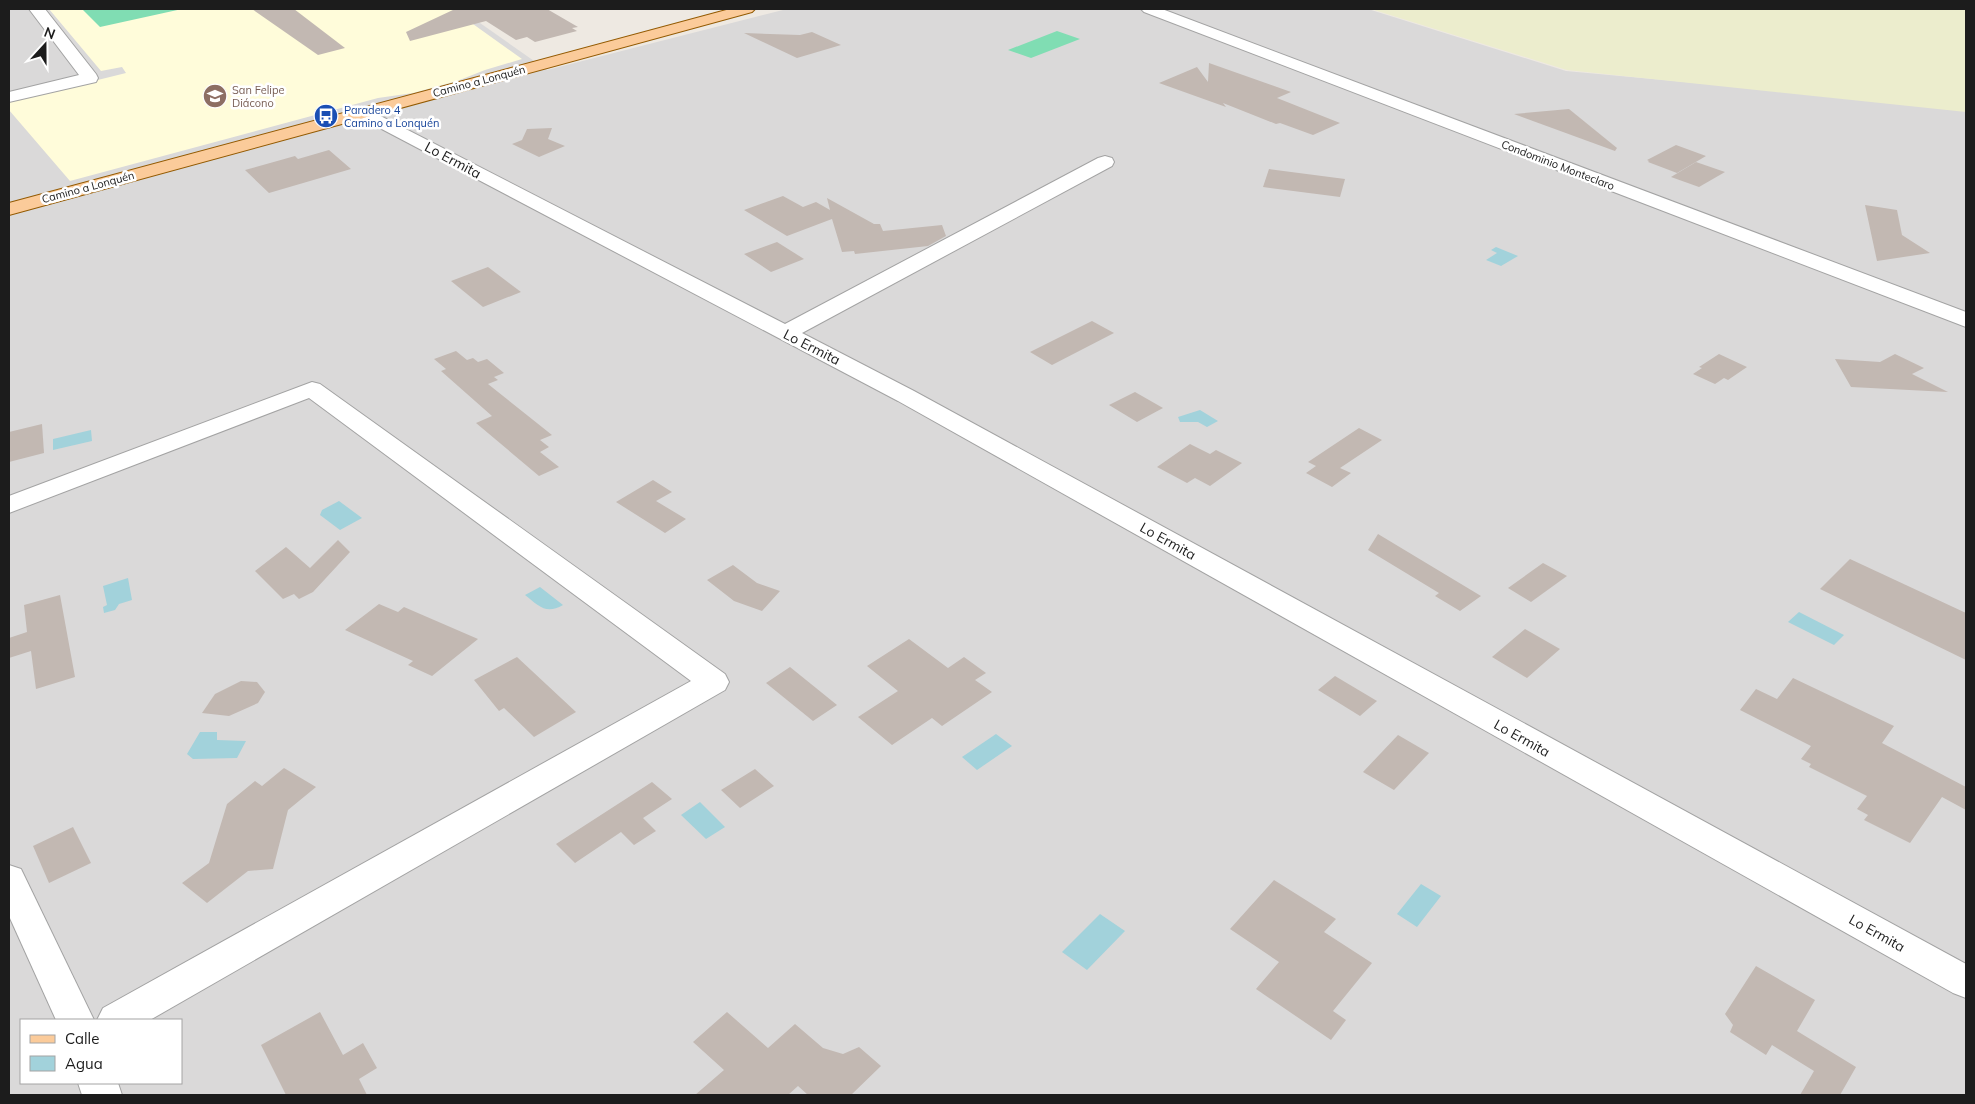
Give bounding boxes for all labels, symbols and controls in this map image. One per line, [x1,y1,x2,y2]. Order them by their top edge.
north arrow [20,20,70,70]
text: N [41,23,58,43]
street label: Camino a Lonquén [431,62,527,100]
school or university icon: San Felipe Diácono [202,83,228,109]
place label: San Felipe Diácono [232,83,285,110]
bus stop icon: Paradero 4 Camino a Lonquén [313,103,339,129]
place label: Paradero 4 Camino a Lonquén [344,103,439,130]
street label: Condominio Monteclaro [1499,137,1617,193]
street label: Lo Ermita [422,138,484,182]
street label: Camino a Lonquén [40,168,136,206]
street label: Lo Ermita [781,325,843,369]
street label: Lo Ermita [1137,518,1199,564]
street label: Lo Ermita [1491,715,1553,761]
street label: Lo Ermita [1846,910,1908,956]
legend [20,1019,182,1084]
text: Calle [65,1029,99,1048]
text: Agua [65,1054,103,1073]

